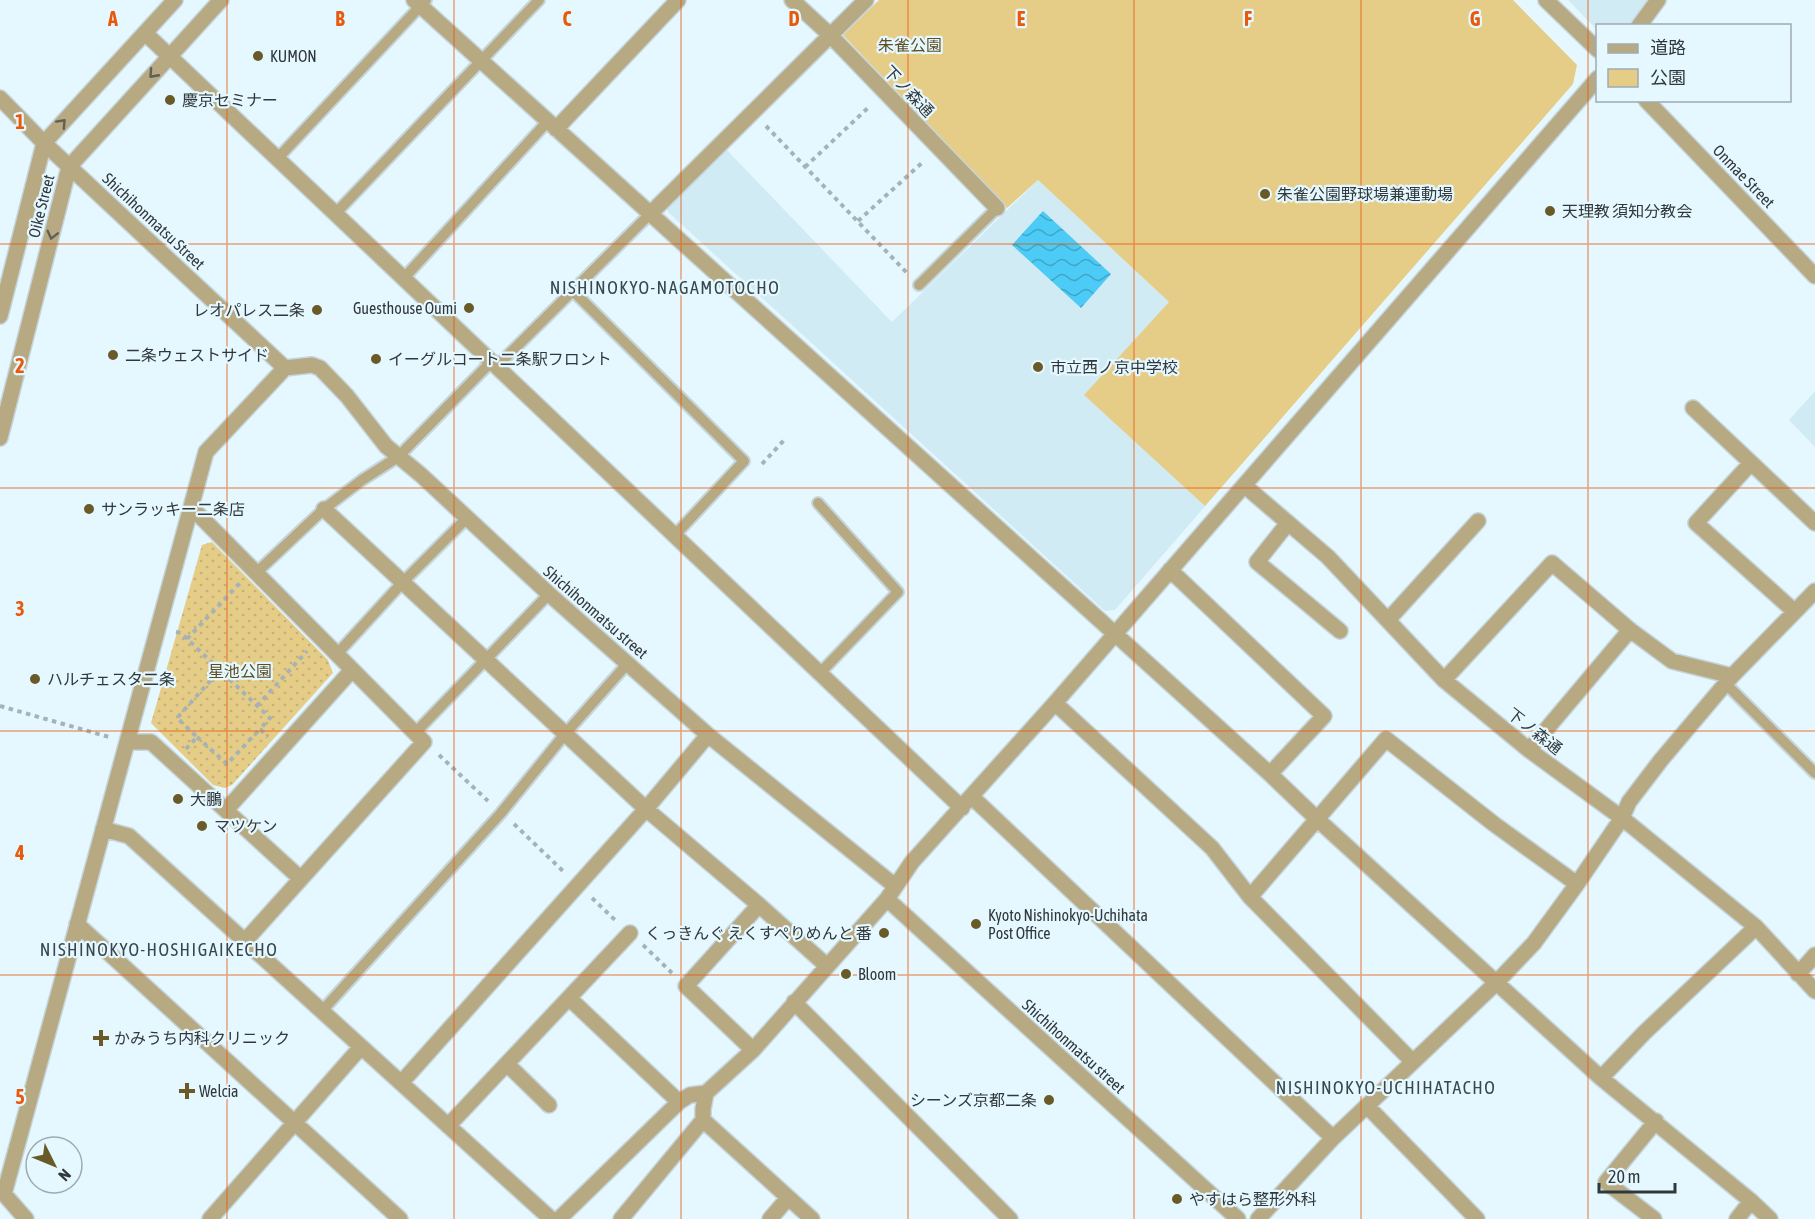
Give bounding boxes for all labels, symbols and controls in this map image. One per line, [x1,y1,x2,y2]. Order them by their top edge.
text: A [107,7,118,30]
text: B [335,7,345,30]
text: C [563,7,572,30]
text: D [788,7,800,30]
text: E [1017,7,1026,30]
text: F [1244,7,1252,30]
text: G [1470,7,1481,30]
legend [1596,24,1791,102]
park label: 朱雀公園 [878,36,942,54]
text: 道路 [1650,37,1686,58]
place label: KUMON [270,47,317,65]
marker: KUMON [251,49,265,63]
street label: 下ノ森通 [880,62,938,120]
text: 公園 [1650,67,1686,88]
one-way arrow [149,68,160,78]
place label: 慶京セミナー [182,91,278,109]
marker: 慶京セミナー [163,93,177,107]
text: 1 [15,110,25,133]
one-way arrow [55,120,66,130]
street label: Onmae Street [1710,141,1779,212]
street label: Shichihonmatsu Street [99,169,209,273]
street label: Oike Street [24,172,58,239]
place label: 朱雀公園野球場兼運動場 [1277,185,1453,203]
marker: 朱雀公園野球場兼運動場 [1258,187,1272,201]
place label: 天理教 須知分教会 [1562,202,1692,220]
marker: 天理教 須知分教会 [1543,204,1557,218]
one-way arrow [47,229,59,240]
district label: NISHINOKYO-NAGAMOTOCHO [550,277,780,298]
place label: Guesthouse Oumi [353,299,457,317]
place label: レオパレス二条 [193,301,305,319]
marker: Guesthouse Oumi [462,301,476,315]
marker: レオパレス二条 [310,303,324,317]
place label: 二条ウェストサイド [125,346,269,364]
marker: 二条ウェストサイド [106,348,120,362]
place label: イーグルコート二条駅フロント [388,350,612,368]
marker: イーグルコート二条駅フロント [369,352,383,366]
text: 2 [15,354,25,377]
place label: 市立西ノ京中学校 [1050,358,1178,376]
marker: 市立西ノ京中学校 [1031,360,1045,374]
place label: サンラッキー二条店 [101,500,245,518]
marker: サンラッキー二条店 [82,502,96,516]
street label: Shichihonmatsu street [540,562,652,662]
text: 3 [15,597,25,620]
park label: 星池公園 [208,662,272,680]
place label: ハルチェスタ二条 [47,670,175,688]
marker: ハルチェスタ二条 [28,672,42,686]
street label: 下ノ森通 [1504,704,1566,758]
place label: 大鵬 [190,790,222,808]
marker: 大鵬 [171,792,185,806]
place label: マツケン [214,817,278,835]
marker: マツケン [195,819,209,833]
text: 4 [14,841,25,864]
place label: Kyoto Nishinokyo-Uchihata Post Office [988,906,1148,942]
marker: Kyoto Nishinokyo-Uchihata Post Office [969,917,983,931]
place label: くっきんぐ えくすぺりめんと 番 [645,924,872,942]
marker: くっきんぐ えくすぺりめんと 番 [877,926,891,940]
district label: NISHINOKYO-HOSHIGAIKECHO [40,939,278,960]
place label: Bloom [858,965,896,983]
marker: Bloom [839,967,853,981]
street label: Shichihonmatsu street [1019,995,1129,1097]
marker: かみうち内科クリニック [92,1029,110,1047]
place label: かみうち内科クリニック [114,1029,290,1047]
district label: NISHINOKYO-UCHIHATACHO [1276,1077,1496,1098]
place label: Welcia [199,1082,239,1100]
marker: Welcia [180,1084,194,1098]
text: 5 [15,1085,25,1108]
place label: シーンズ京都二条 [910,1091,1037,1109]
marker: シーンズ京都二条 [1042,1093,1056,1107]
north arrow [24,1135,84,1195]
scale bar [1599,1156,1676,1194]
text: N [55,1166,75,1185]
text: 20 m [1608,1166,1640,1187]
place label: やすはら整形外科 [1189,1190,1317,1208]
marker: やすはら整形外科 [1170,1192,1184,1206]

